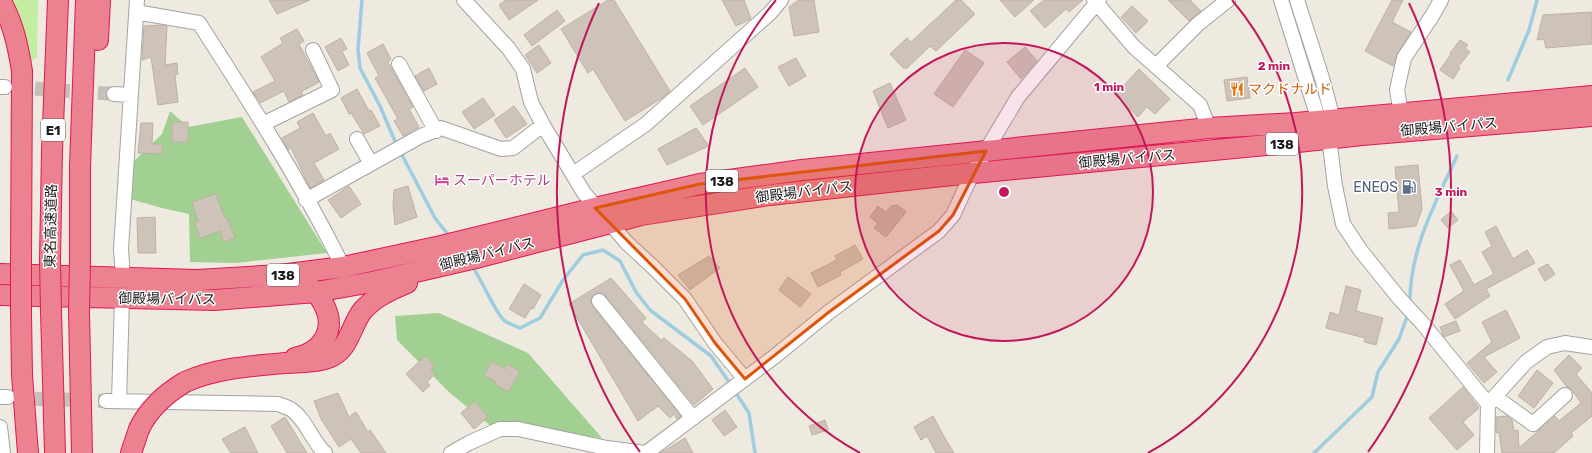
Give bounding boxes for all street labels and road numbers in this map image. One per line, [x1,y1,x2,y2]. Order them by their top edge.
street label: 御殿場バイパス [1400,114,1498,140]
road number: E1 [41,119,65,141]
road number: 138 [1266,133,1298,155]
street label: 御殿場バイパス [1078,146,1176,172]
road number: 138 [706,170,738,192]
street label: 御殿場バイパス [754,178,854,206]
street label: 東名高速道路 [42,184,60,268]
street label: 御殿場バイパス [438,234,536,274]
road number: 138 [267,264,299,286]
street label: 御殿場バイパス [118,290,216,308]

